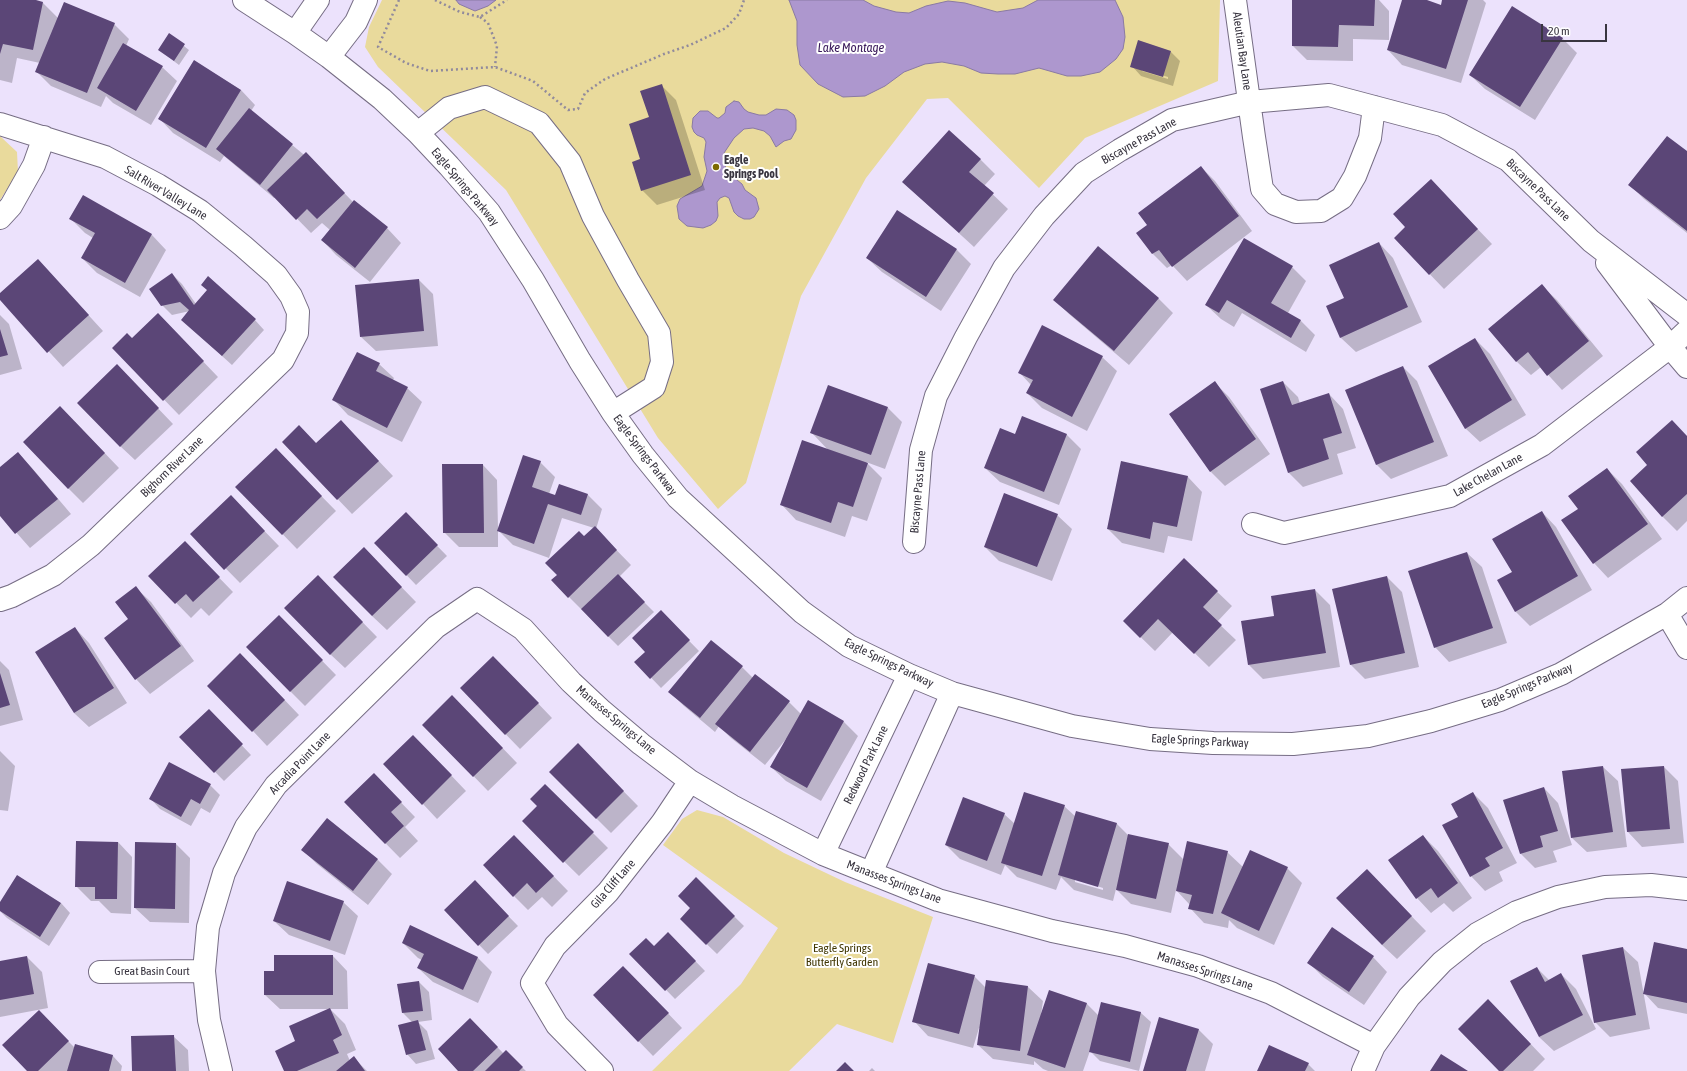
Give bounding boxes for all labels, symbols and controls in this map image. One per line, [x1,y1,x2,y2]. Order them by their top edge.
street label: Aleutian Bay Lane [1229,11,1255,91]
scale bar [1543,16,1609,42]
text: 20 m [1548,24,1570,38]
water label: Lake Montage [818,40,884,56]
street label: Biscayne Pass Lane [1099,114,1179,168]
street label: Eagle Springs Parkway [428,145,502,229]
place label: Eagle Springs Pool [724,153,778,181]
street label: Biscayne Pass Lane [1503,156,1573,224]
marker: Eagle Springs Pool [711,162,721,172]
street label: Salt River Valley Lane [122,163,210,223]
street label: Eagle Springs Parkway [610,412,680,498]
street label: Bighorn River Lane [138,433,206,501]
street label: Biscayne Pass Lane [907,450,929,534]
street label: Lake Chelan Lane [1451,450,1525,500]
street label: Eagle Springs Parkway [842,635,936,691]
street label: Eagle Springs Parkway [1479,660,1575,712]
street label: Manasses Springs Lane [573,682,659,758]
street label: Redwood Park Lane [841,723,891,807]
street label: Arcadia Point Lane [266,729,334,797]
street label: Eagle Springs Parkway [1151,731,1249,751]
street label: Gila Cliff Lane [588,856,638,912]
street label: Manasses Springs Lane [845,857,943,907]
park label: Eagle Springs Butterfly Garden [806,941,878,969]
street label: Manasses Springs Lane [1155,949,1255,993]
street label: Great Basin Court [114,964,190,978]

